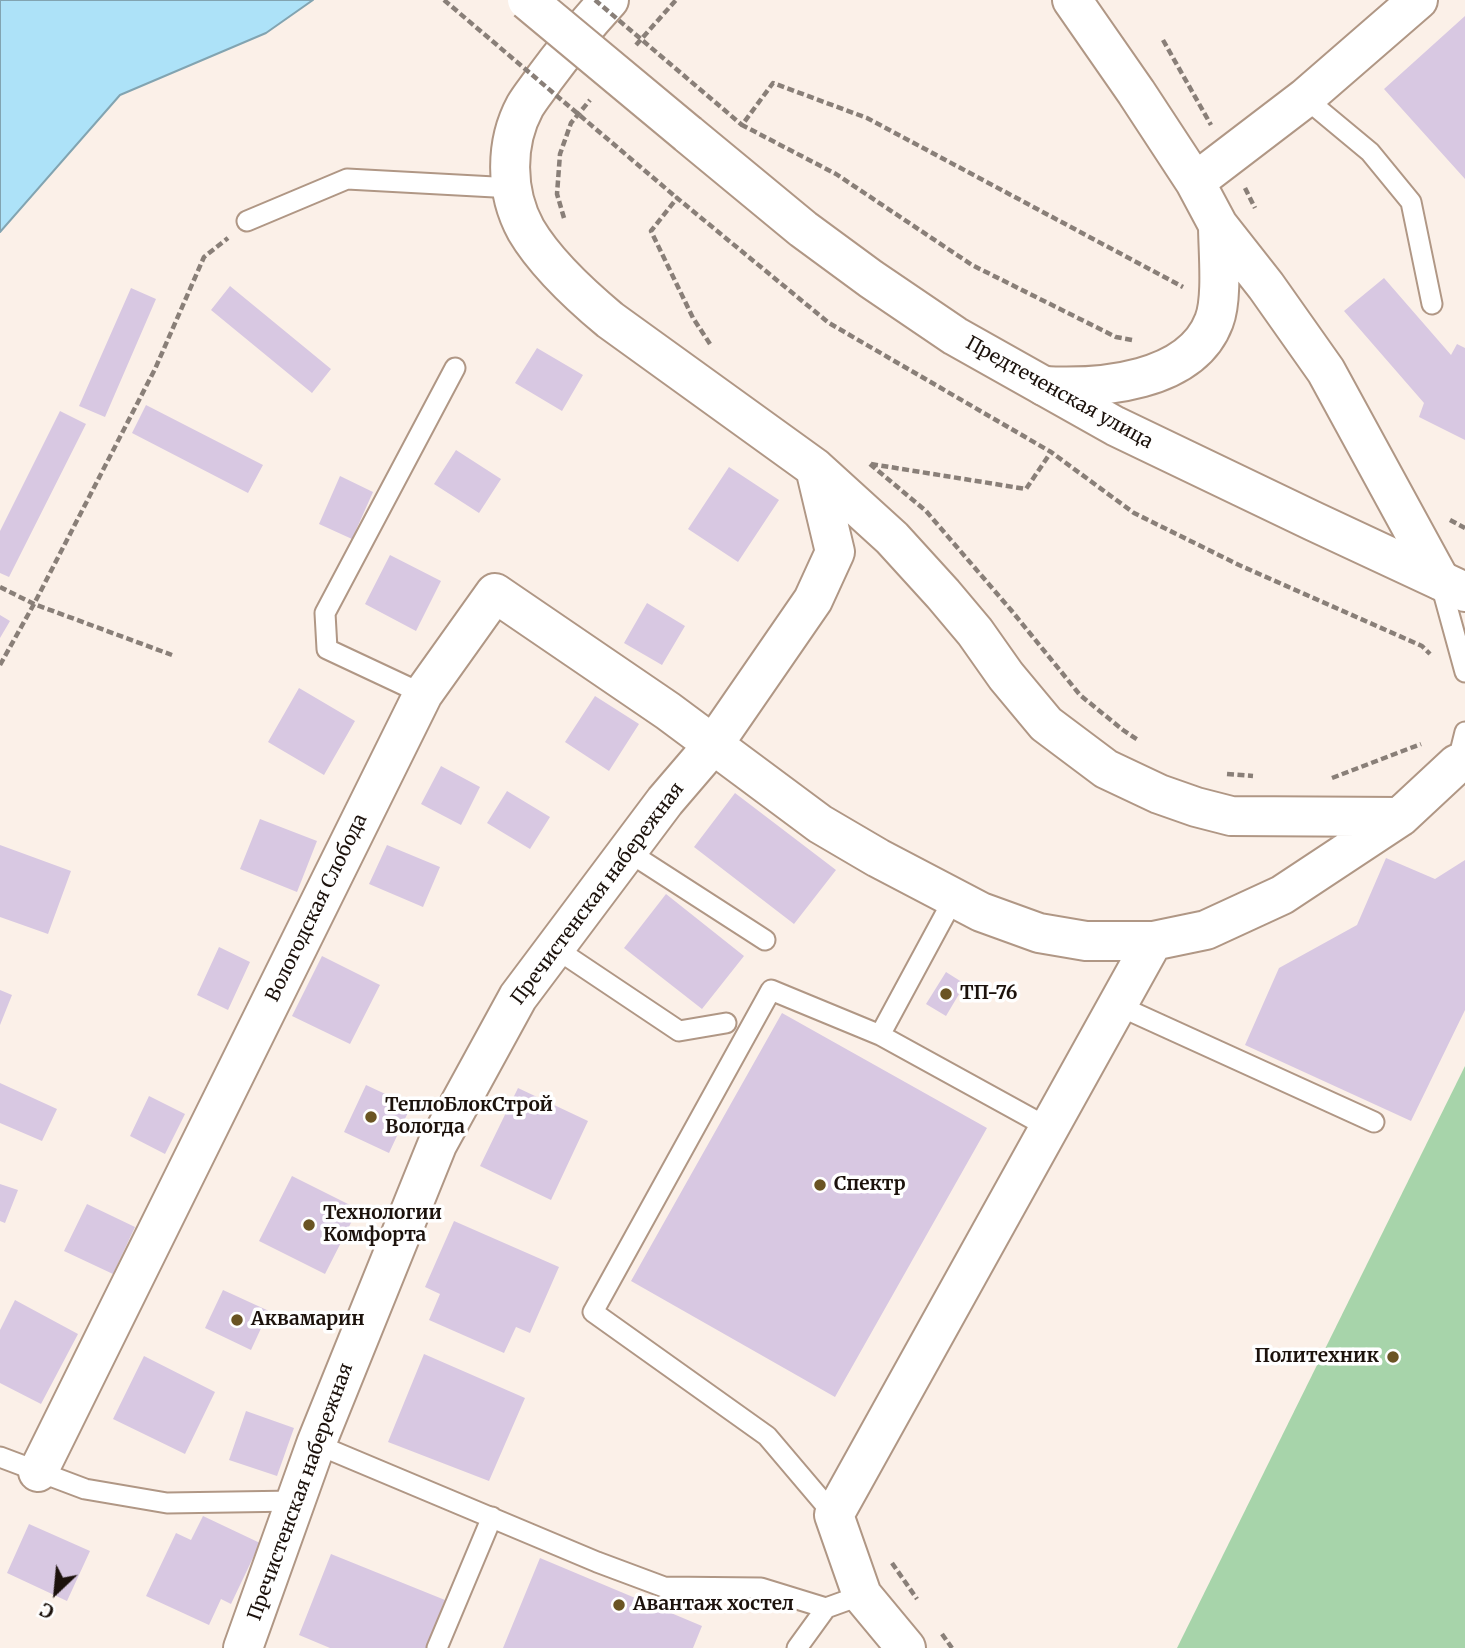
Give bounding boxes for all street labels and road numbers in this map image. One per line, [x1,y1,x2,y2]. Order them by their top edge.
street label: Предтеченская улица [961,332,1157,454]
street label: Пречистенская набережная [507,778,689,1010]
street label: Вологодская Слобода [262,810,372,1006]
street label: Пречистенская набережная [244,1360,358,1624]

